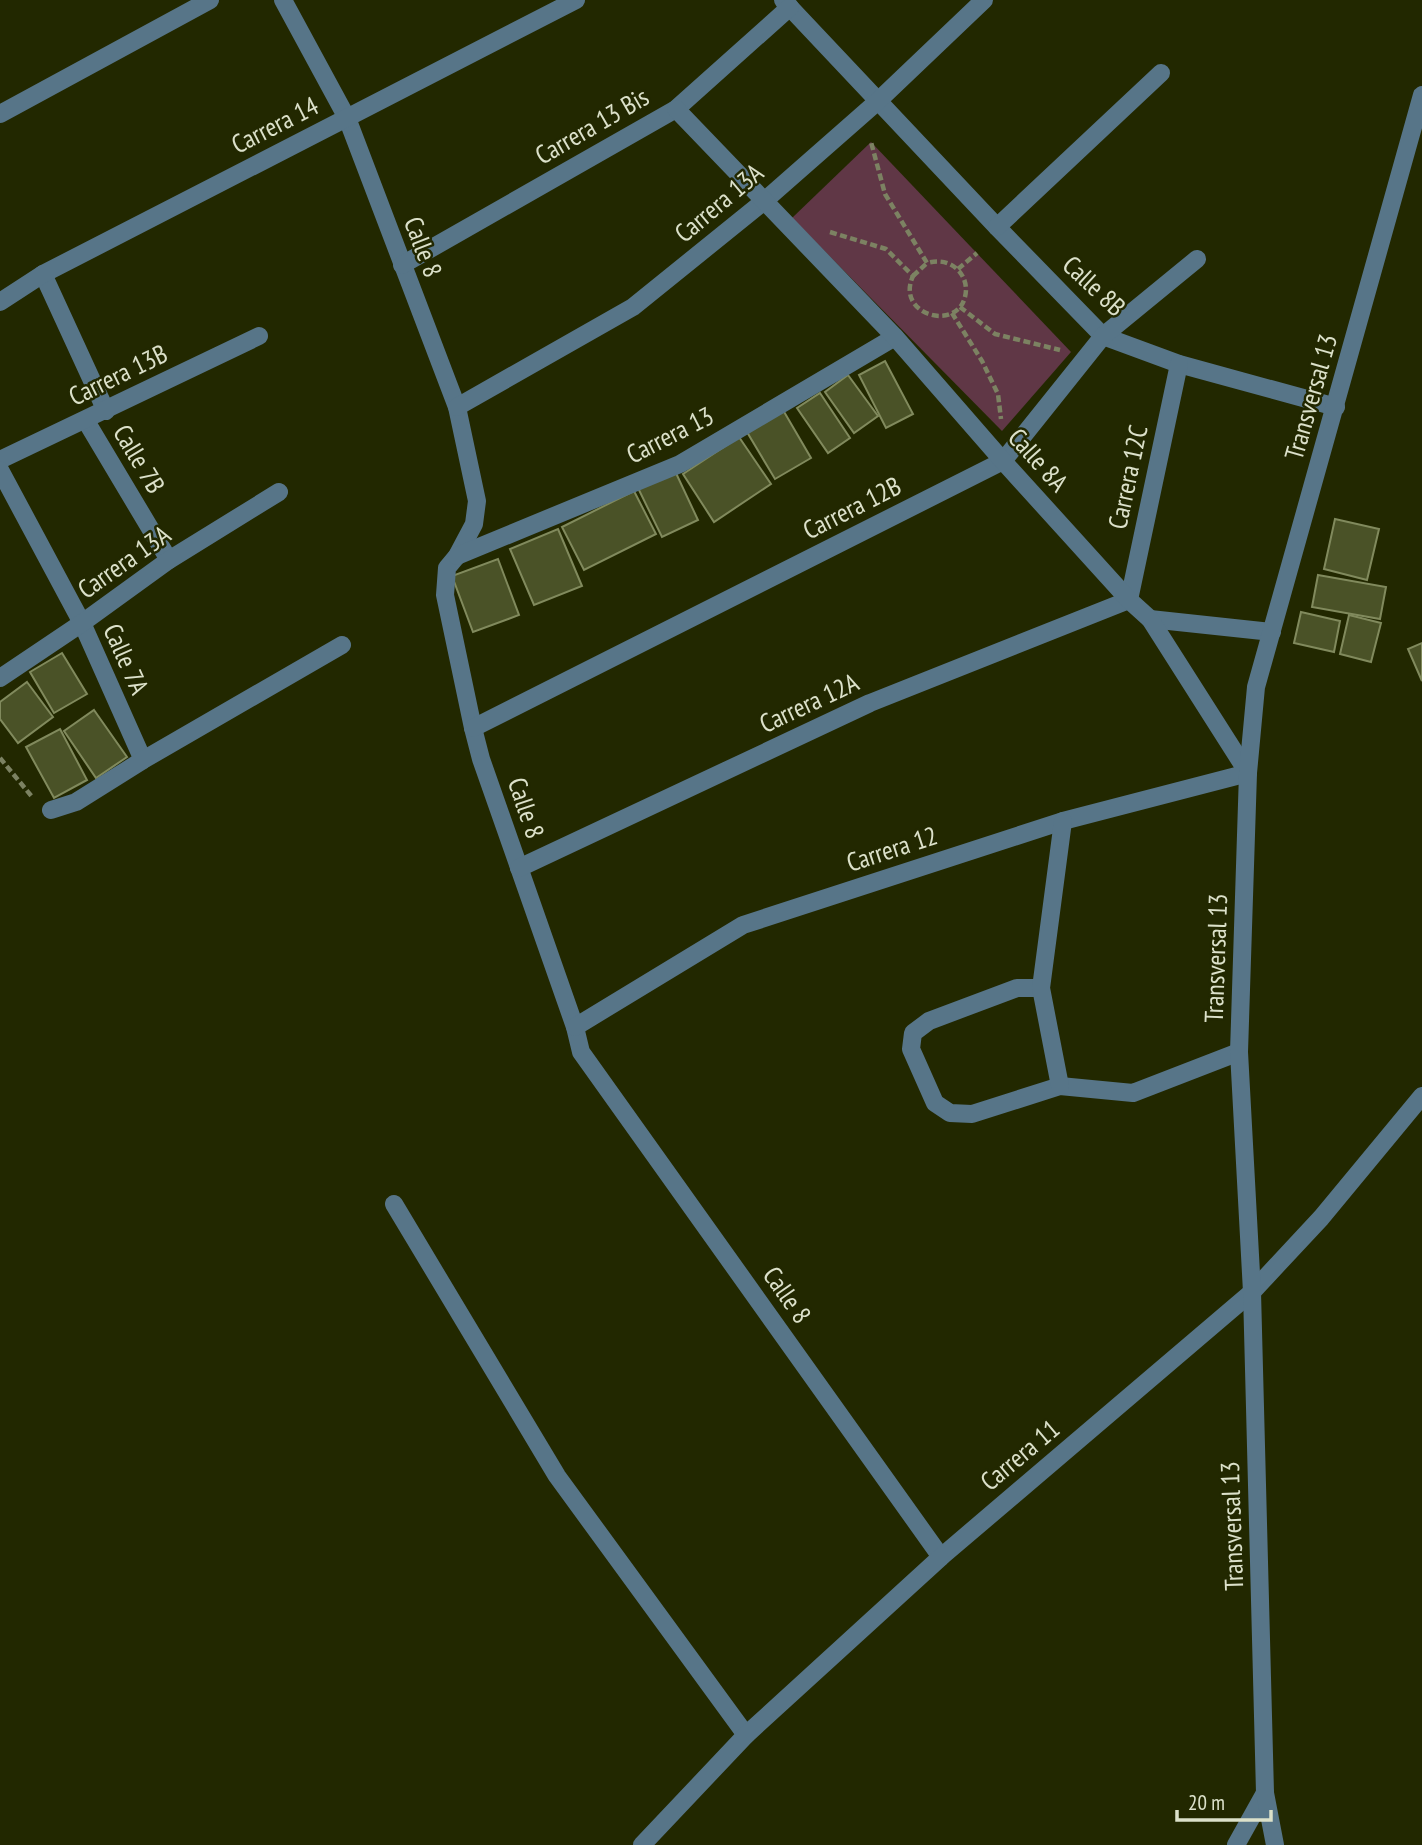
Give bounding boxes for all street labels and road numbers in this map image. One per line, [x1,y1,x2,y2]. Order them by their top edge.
street label: Carrera 13 Bis [529,80,654,171]
street label: Carrera 14 [226,89,324,160]
street label: Carrera 13A [668,156,770,249]
street label: Calle 8 [397,212,450,282]
street label: Calle 8B [1056,248,1133,323]
street label: Transversal 13 [1277,330,1344,464]
street label: Carrera 13B [63,337,172,413]
street label: Carrera 13 [621,399,719,470]
street label: Calle 7B [106,418,173,499]
street label: Calle 8A [1001,421,1076,499]
street label: Carrera 12C [1100,422,1155,532]
street label: Carrera 12B [797,469,906,546]
street label: Carrera 13A [71,517,177,605]
street label: Calle 7A [96,618,157,700]
street label: Carrera 12A [754,665,864,740]
street label: Calle 8 [501,773,552,843]
street label: Carrera 12 [842,818,941,879]
street label: Transversal 13 [1197,893,1234,1023]
street label: Calle 8 [756,1260,819,1330]
street label: Carrera 11 [973,1412,1066,1497]
street label: Transversal 13 [1213,1461,1250,1591]

